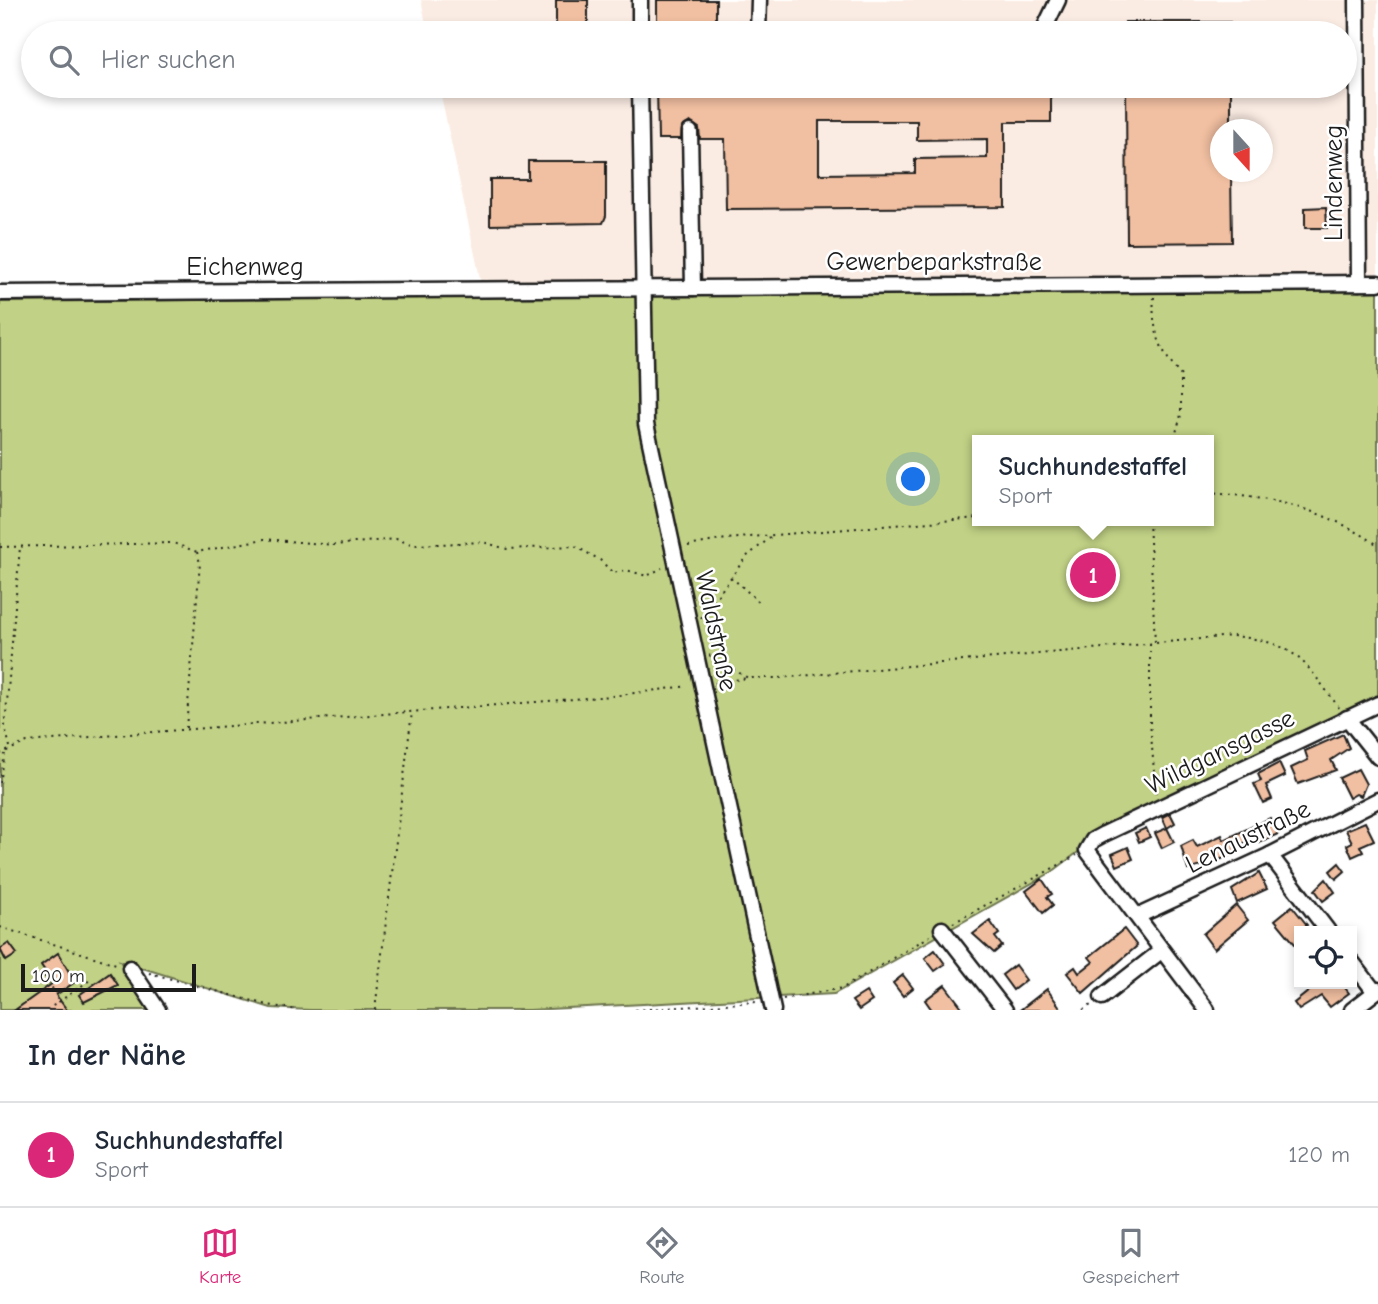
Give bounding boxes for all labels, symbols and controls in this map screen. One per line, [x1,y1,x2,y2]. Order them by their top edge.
search box [21,21,1357,98]
icon: search [45,41,83,79]
text: Hier suchen [101,45,236,75]
north arrow [1210,119,1273,182]
street label: Lindenweg [1319,125,1349,241]
street label: Gewerbeparkstraße [826,247,1042,277]
street label: Eichenweg [186,252,304,282]
popup [972,435,1214,526]
text: Suchhundestaffel [999,452,1187,482]
your location [896,462,930,496]
text: Sport [999,482,1052,509]
pin: 1 [1070,549,1116,601]
street label: Waldstraße [689,568,743,694]
street label: Wildgansgasse [1141,703,1299,801]
street label: Lenaustraße [1181,794,1315,880]
map controls [1294,926,1357,989]
button: locate [1294,926,1357,989]
scale bar [21,961,196,993]
text: 100 m [32,965,85,987]
text: In der Nähe [28,1038,186,1073]
text: Suchhundestaffel [95,1126,284,1156]
text: 1 [46,1141,56,1168]
text: 120 m [1288,1141,1350,1168]
text: Sport [95,1156,148,1183]
tab: Karte [199,1224,241,1288]
tab: Route [639,1224,684,1288]
tab: Gespeichert [1082,1224,1179,1288]

